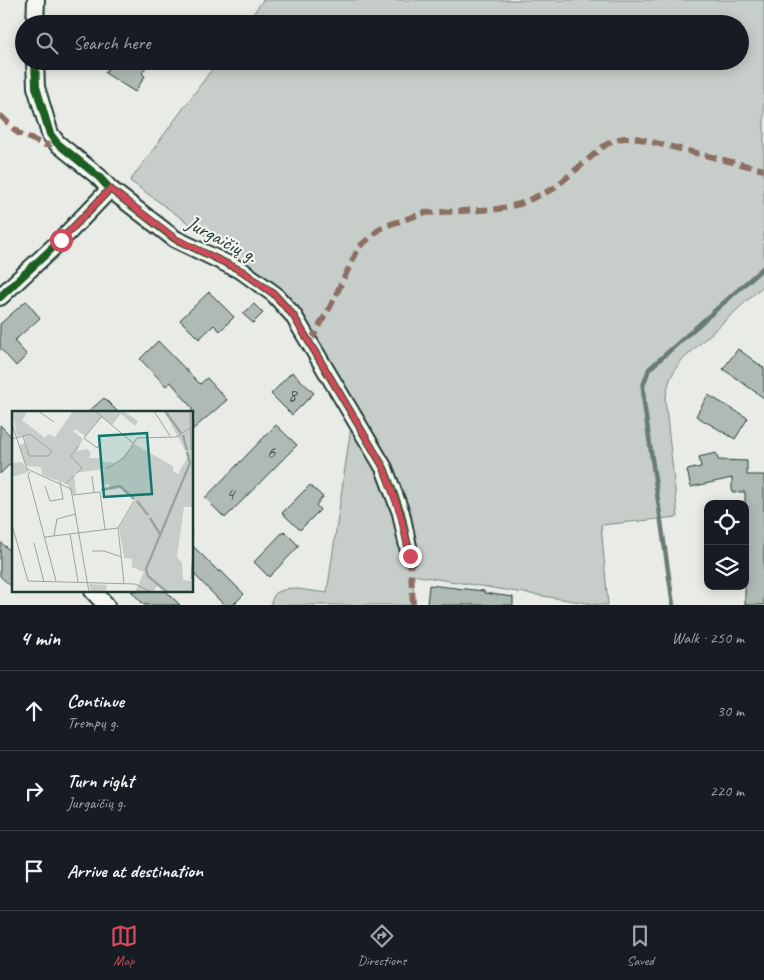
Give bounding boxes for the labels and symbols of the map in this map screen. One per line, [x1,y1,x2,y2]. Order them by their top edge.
street label: Jurgaičių g. [181,209,263,269]
route start [50,229,73,252]
house number: 8 [288,383,299,407]
inset map [12,411,194,592]
house number: 6 [267,440,277,464]
house number: 4 [226,482,237,506]
route end [399,545,422,568]

